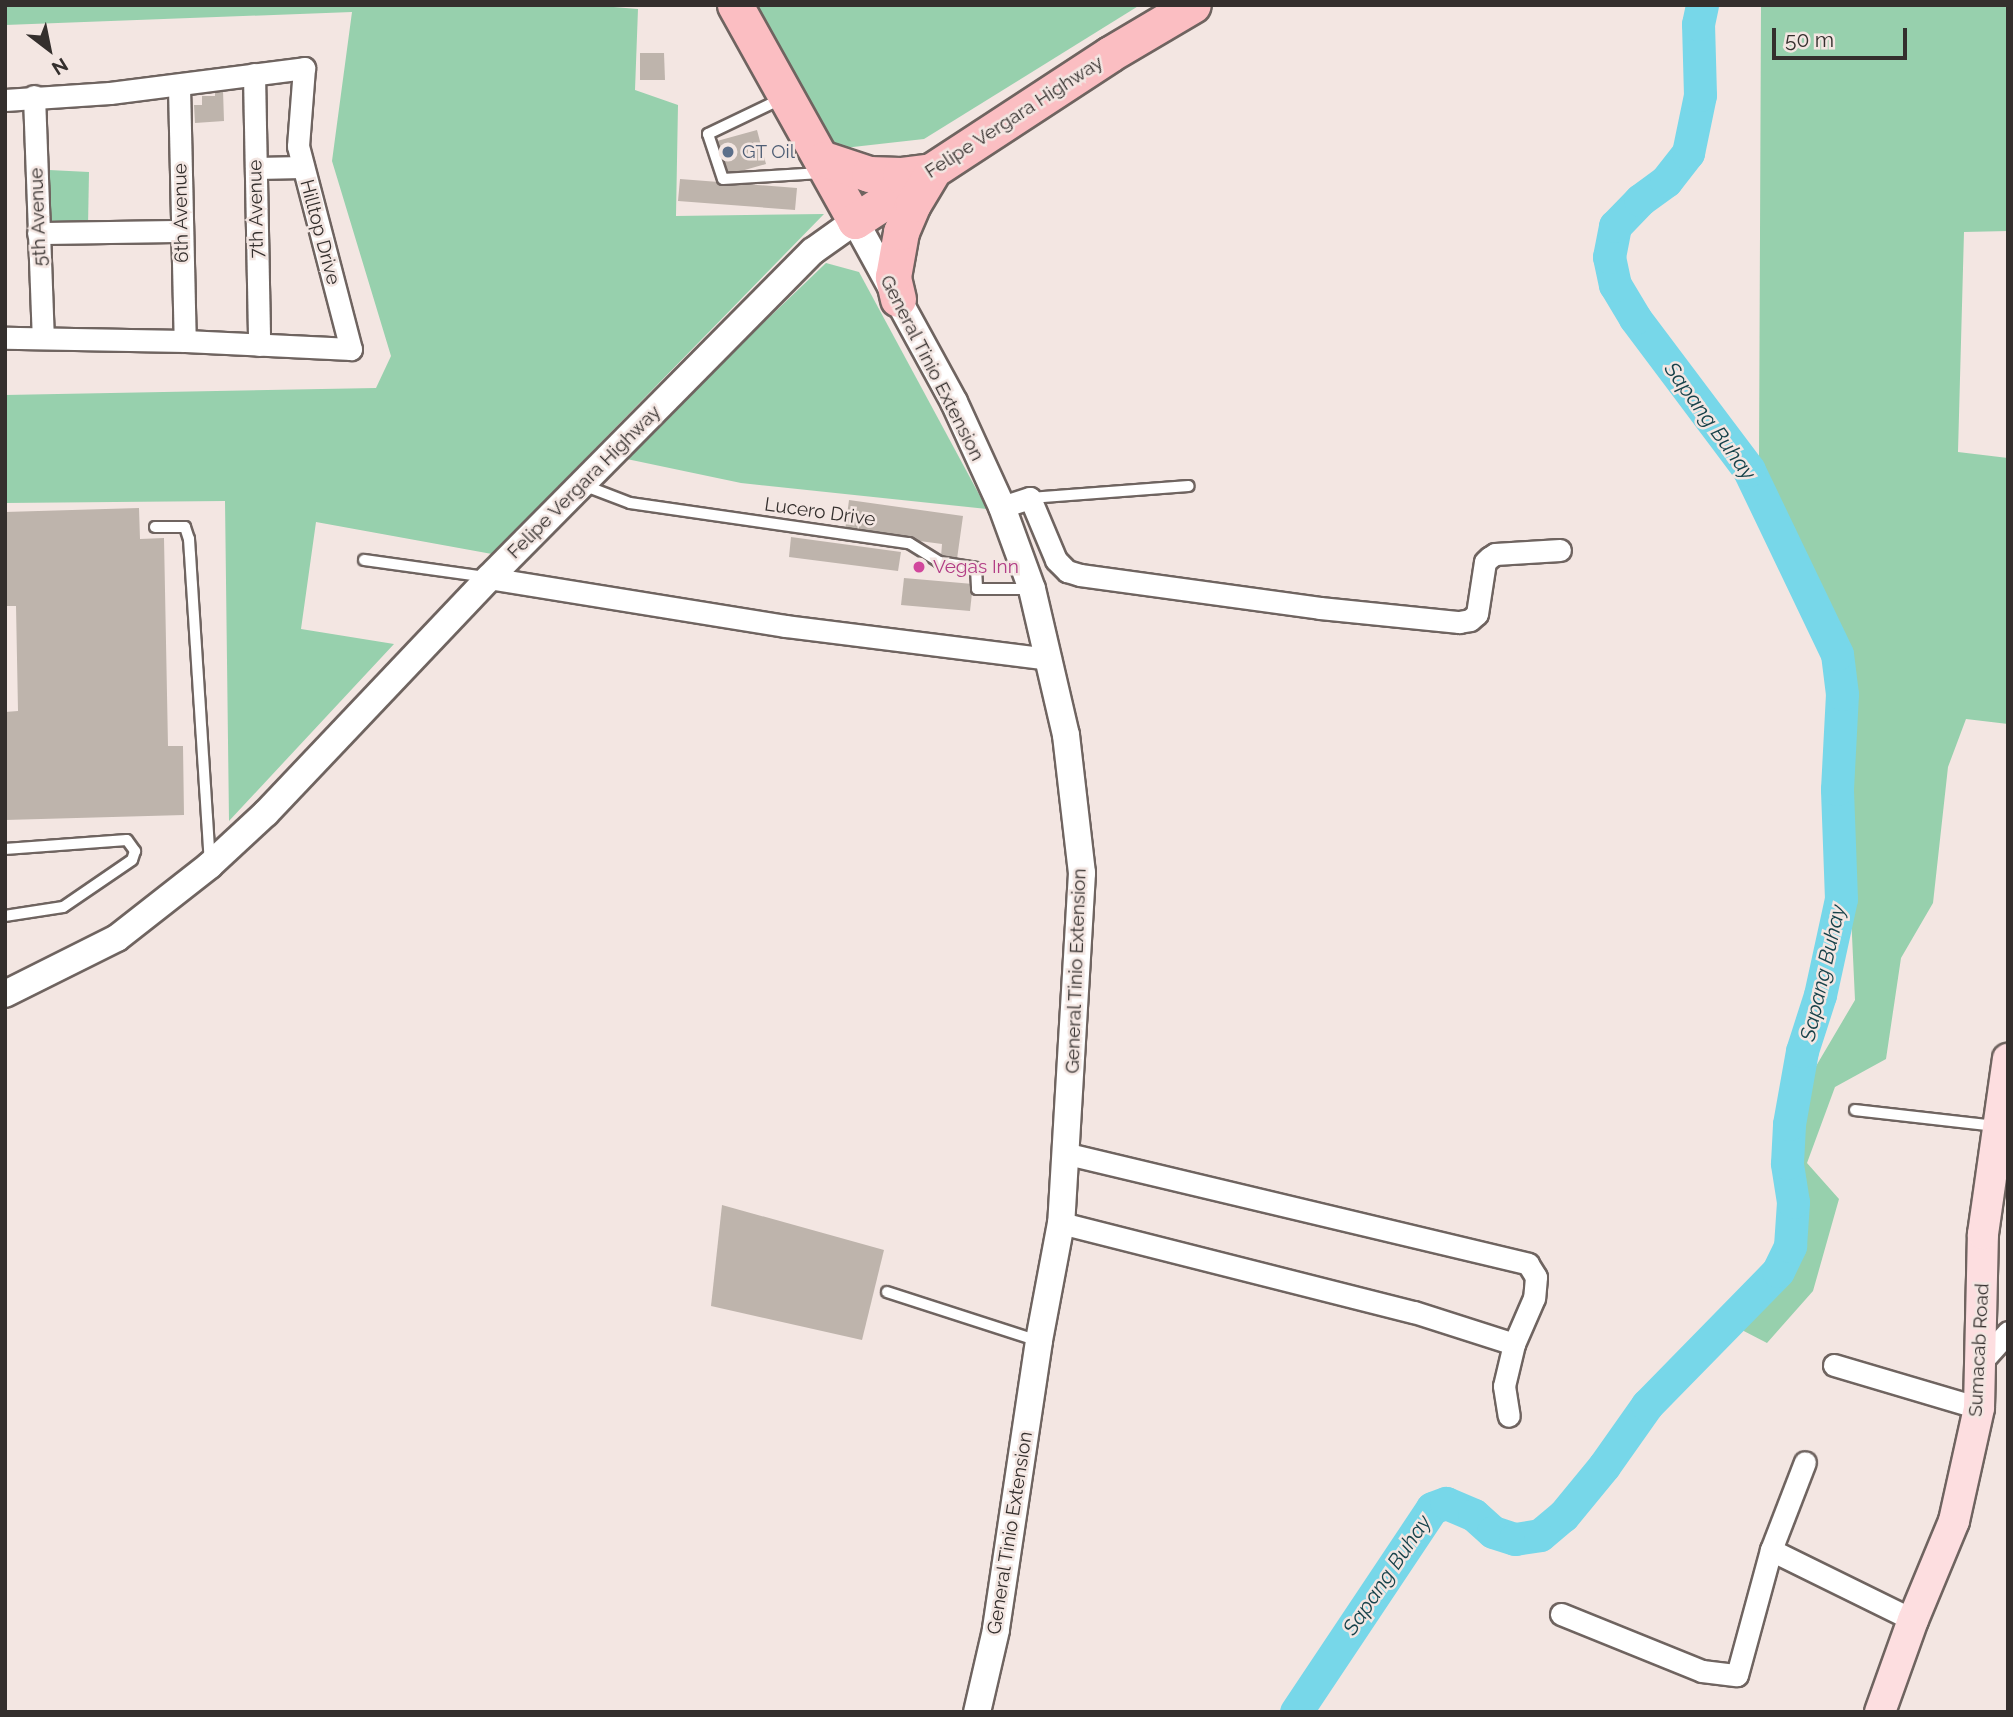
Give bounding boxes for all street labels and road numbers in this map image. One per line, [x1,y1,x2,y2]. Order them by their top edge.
street label: Felipe Vergara Highway [920,51,1108,183]
street label: 7th Avenue [244,159,268,259]
street label: 6th Avenue [169,163,193,263]
street label: 5th Avenue [25,167,51,267]
street label: Hilltop Drive [295,177,345,287]
street label: General Tinio Extension [875,271,989,465]
street label: Felipe Vergara Highway [502,400,666,564]
street label: Lucero Drive [763,493,877,531]
street label: General Tinio Extension [1061,867,1091,1075]
street label: Sumacab Road [1964,1283,1994,1417]
street label: General Tinio Extension [983,1429,1037,1637]

